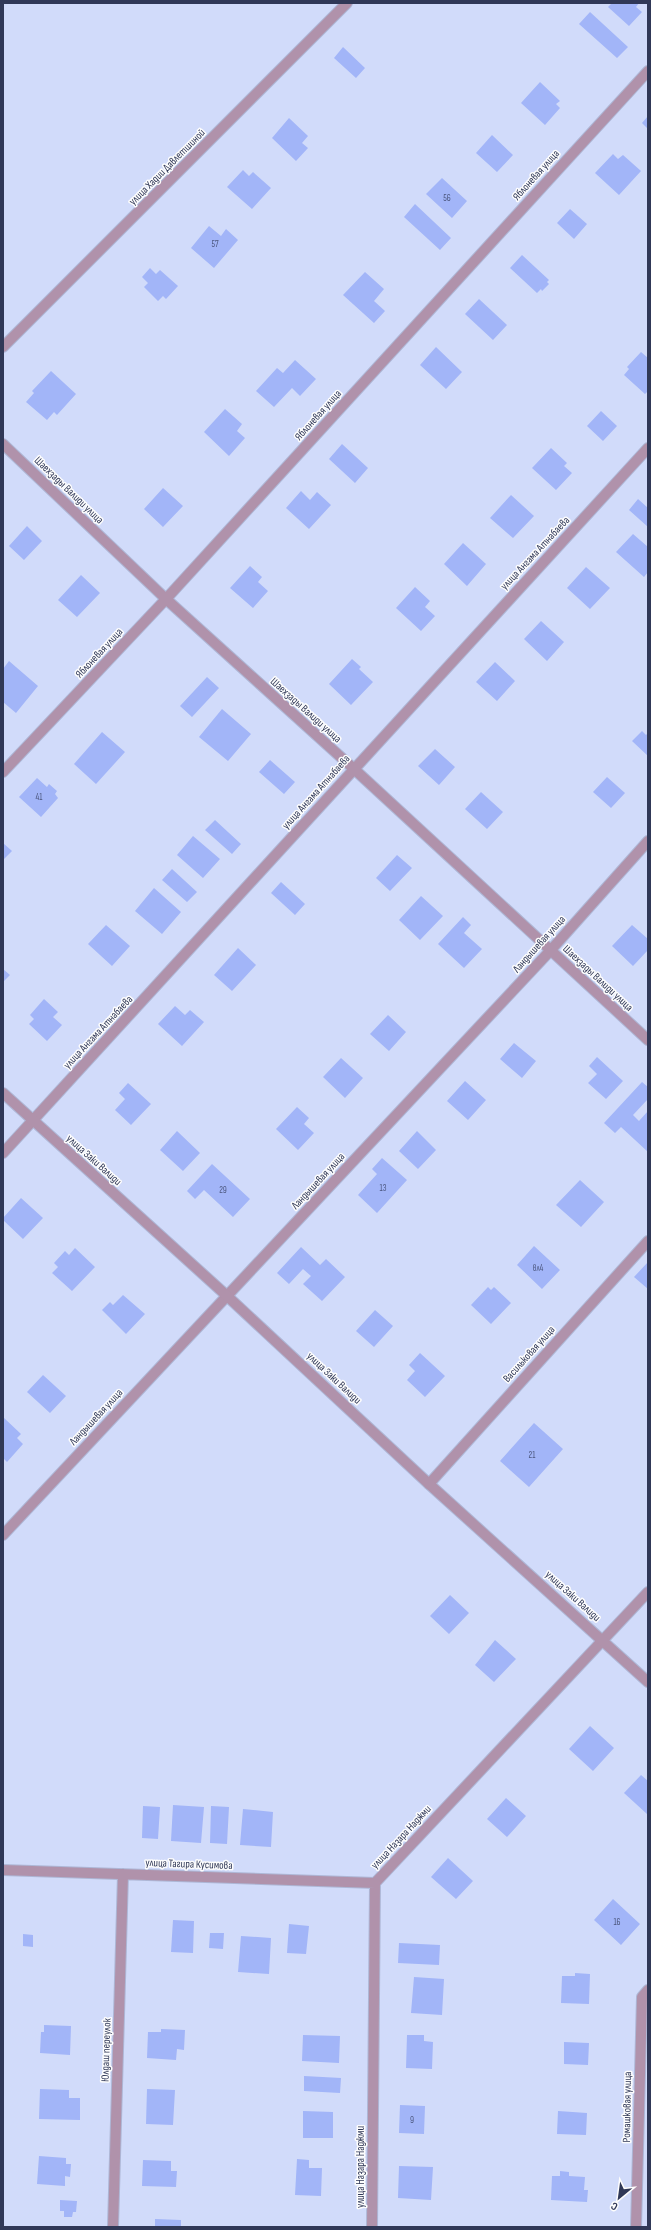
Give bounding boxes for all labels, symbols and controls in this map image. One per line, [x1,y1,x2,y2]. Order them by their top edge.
street label: улица Хадии Давлетшиной [126,126,208,208]
street label: Яблоневая улица [510,147,562,203]
house number: 56 [443,193,451,204]
house number: 57 [211,239,219,250]
street label: Яблоневая улица [292,387,344,443]
street label: Шаехзады Валиди улица [32,454,106,526]
street label: улица Ангама Атнабаева [498,514,572,592]
street label: Яблоневая улица [73,625,125,681]
street label: Шаехзады Валиди улица [268,675,344,745]
street label: улица Ангама Атнабаева [279,752,353,832]
house number: 41 [36,792,43,803]
street label: Ландышевая улица [509,913,568,976]
street label: Шаехзады Валиди улица [560,942,636,1014]
street label: улица Ангама Атнабаева [61,993,135,1071]
street label: улица Заки Валиди [64,1132,124,1188]
street label: Ландышевая улица [288,1150,347,1213]
house number: 13 [380,1183,387,1194]
house number: 29 [219,1185,227,1196]
house number: вл4 [533,1263,544,1274]
street label: Васильковая улица [500,1323,558,1385]
street label: улица Заки Валиди [304,1350,364,1407]
street label: Ландышевая улица [66,1386,125,1449]
house number: 21 [529,1450,536,1461]
street label: улица Заки Валиди [543,1568,603,1624]
street label: улица Назара Наджми [368,1802,434,1871]
street label: улица Тагира Кусимова [145,1856,233,1872]
house number: 16 [613,1917,621,1928]
street label: Юлдаш переулок [98,2017,114,2082]
street label: Ромашковая улица [620,2072,634,2142]
house number: 9 [410,2115,414,2126]
street label: улица Назара Наджми [354,2126,367,2208]
north arrow [599,2178,639,2218]
text: С [608,2199,620,2213]

